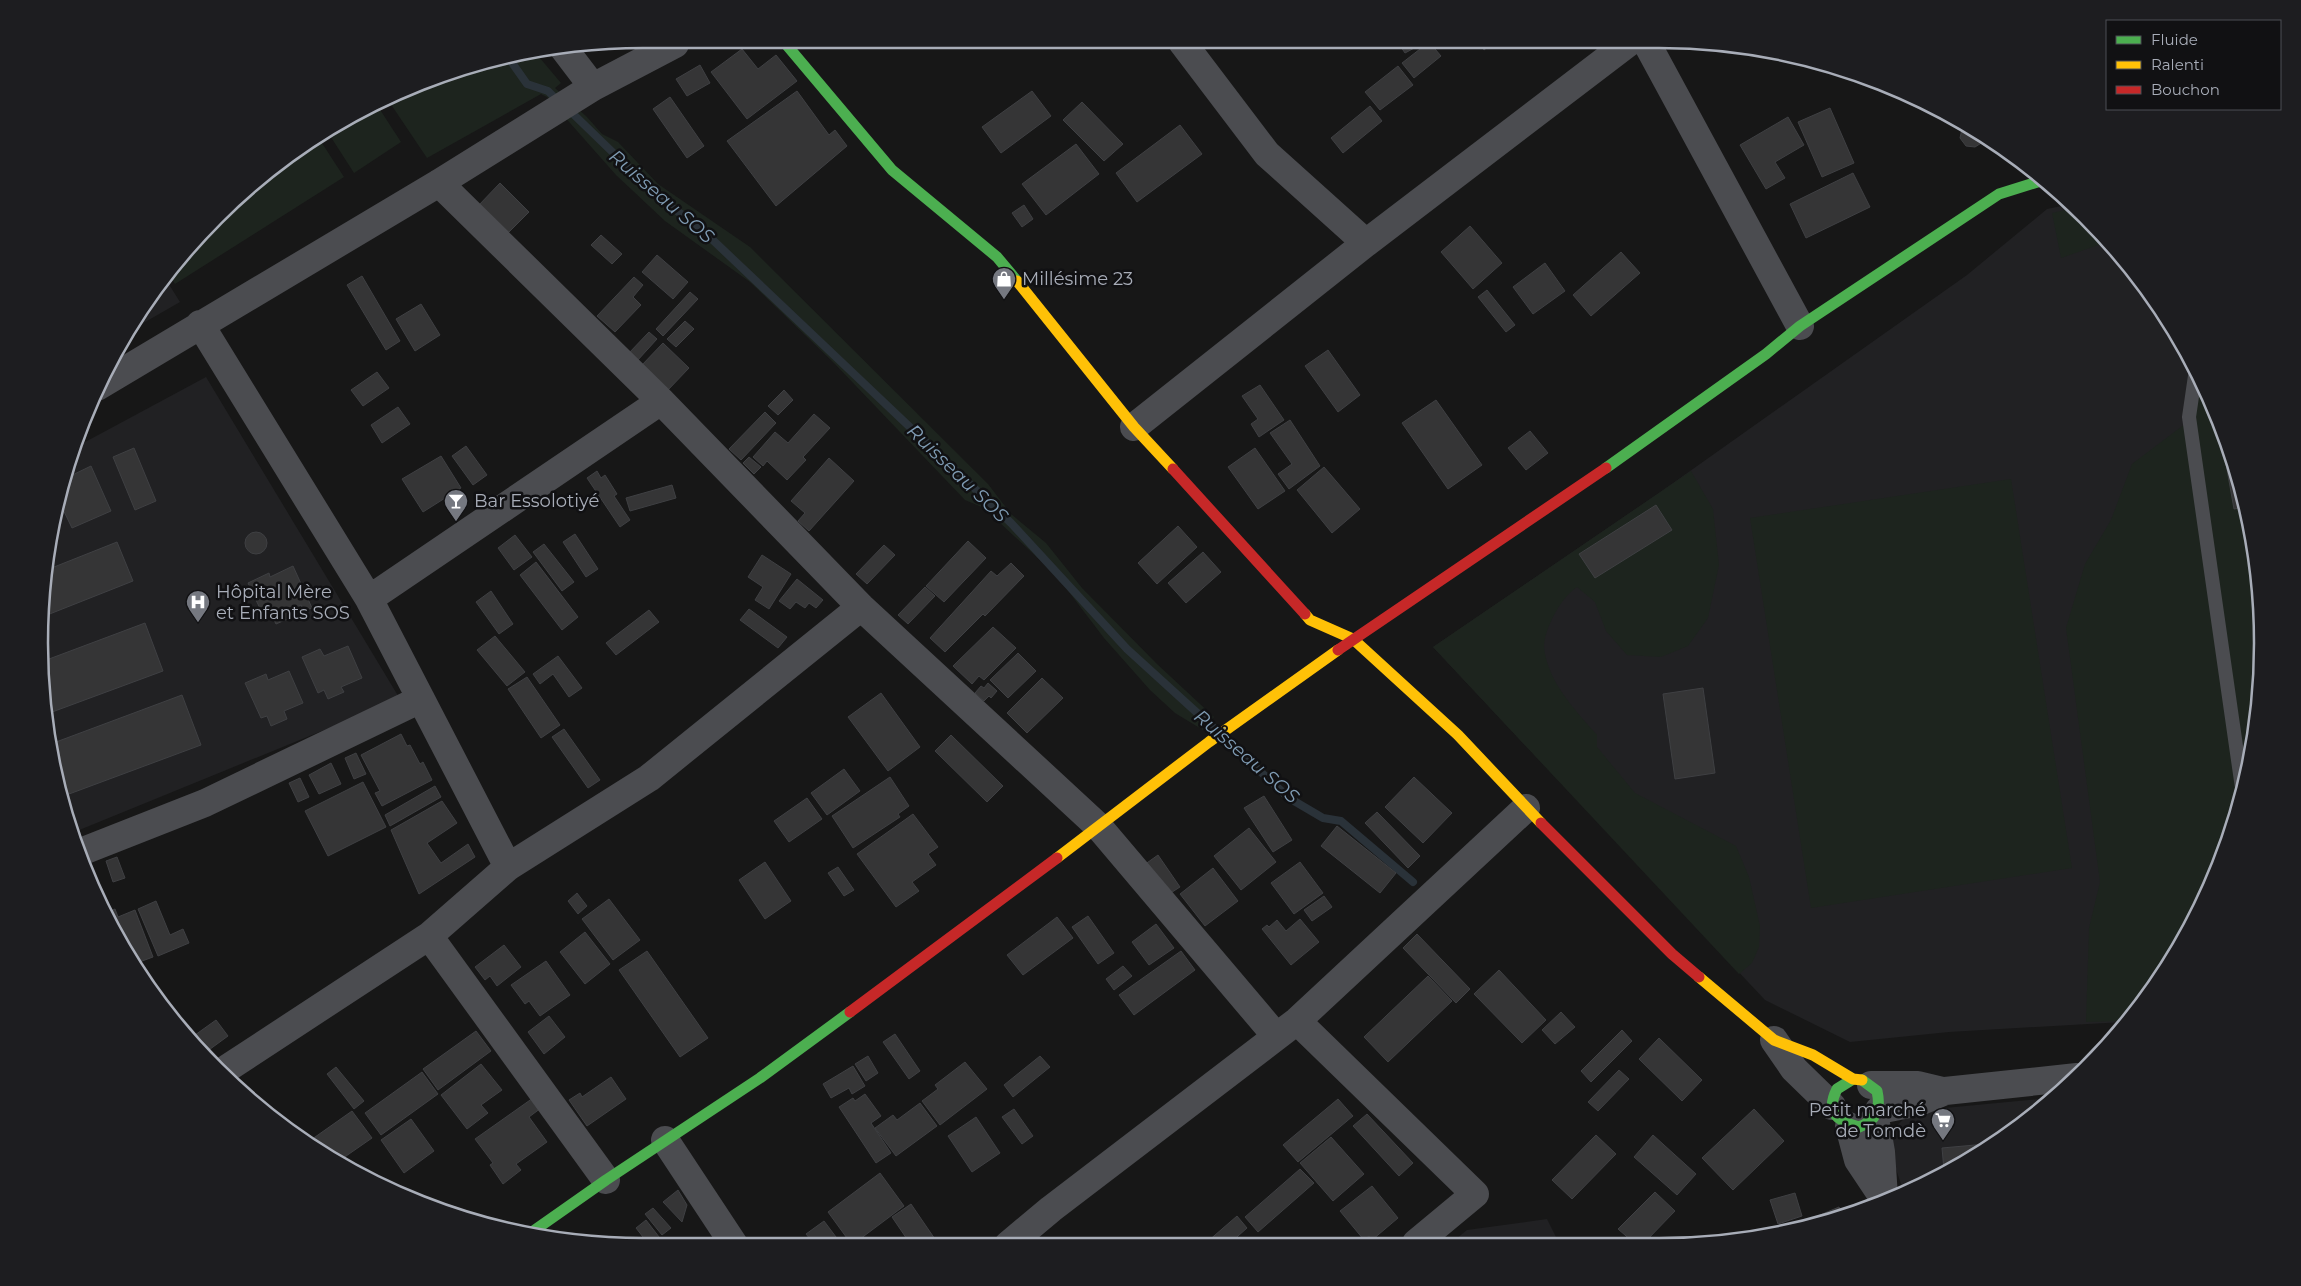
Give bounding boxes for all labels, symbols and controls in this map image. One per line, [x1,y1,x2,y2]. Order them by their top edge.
legend [2106,20,2281,110]
text: Fluide [2151,30,2198,49]
text: Ralenti [2151,55,2204,74]
text: Bouchon [2151,80,2220,99]
water label: Ruisseau SOS [604,145,719,248]
shop icon: Millésime 23 [991,266,1017,300]
place label: Millésime 23 [1022,268,1133,290]
water label: Ruisseau SOS [902,419,1013,528]
bar icon: Bar Essolotiyé [443,488,469,522]
place label: Bar Essolotiyé [474,490,600,512]
place label: Hôpital Mère et Enfants SOS [216,581,350,624]
hospital icon: Hôpital Mère et Enfants SOS [185,589,211,623]
water label: Ruisseau SOS [1189,705,1304,808]
place label: Petit marché de Tomdè [1809,1099,1926,1142]
supermarket icon: Petit marché de Tomdè [1930,1107,1956,1141]

